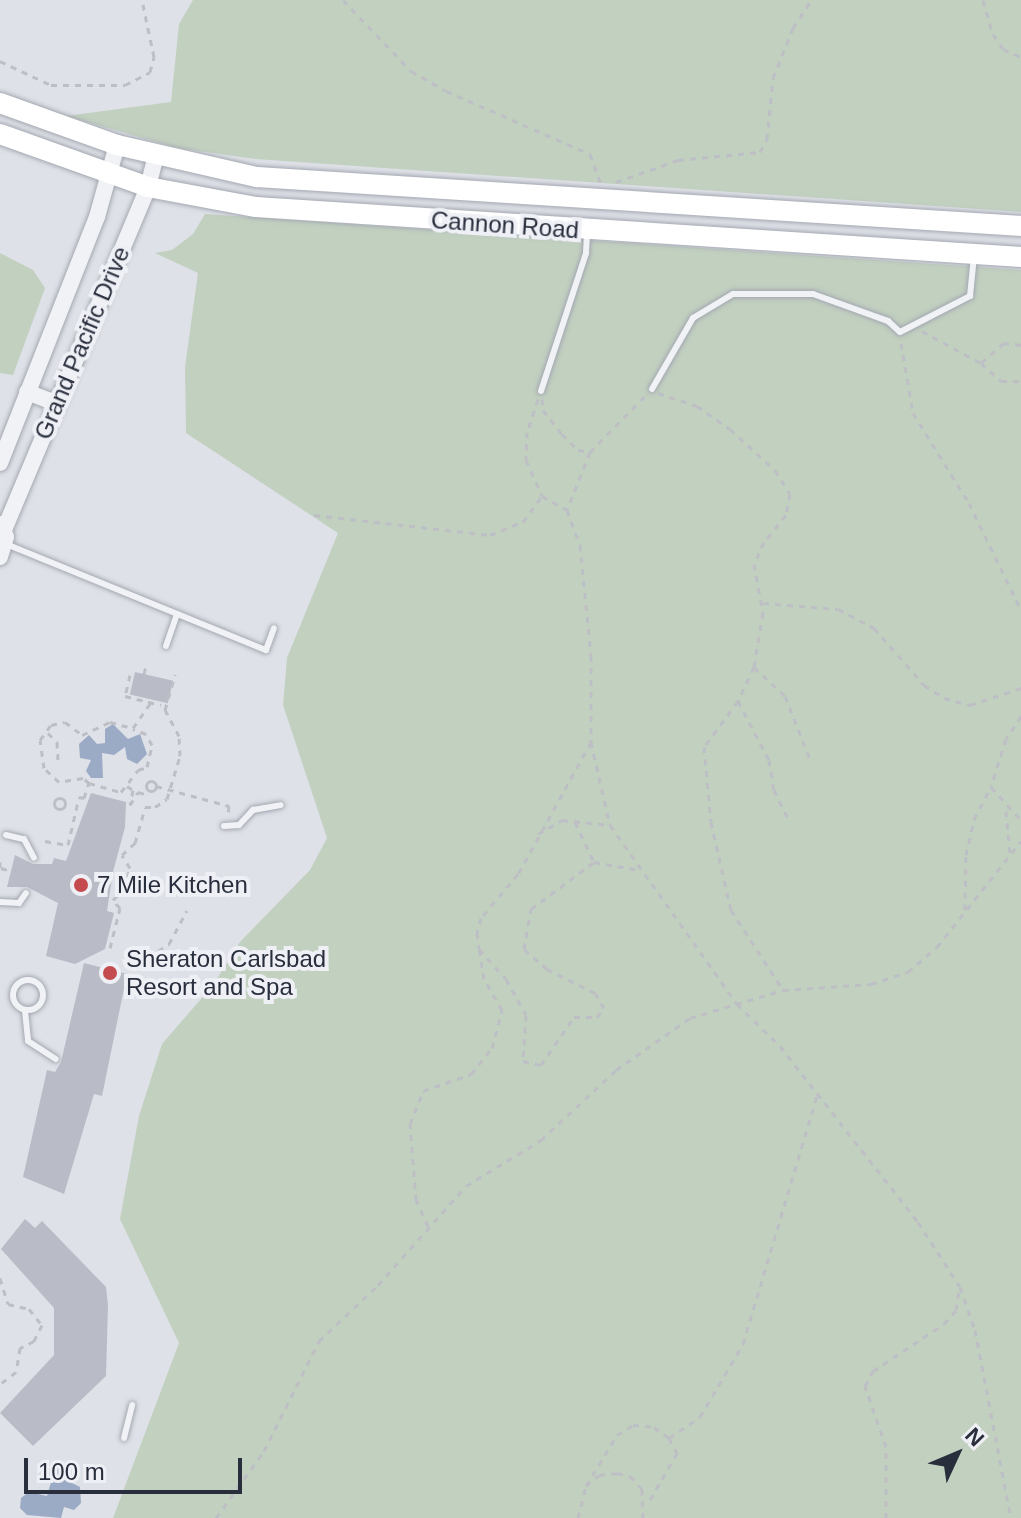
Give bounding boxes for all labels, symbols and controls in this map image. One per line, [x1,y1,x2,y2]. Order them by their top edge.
street label: Cannon Road [430,205,580,245]
street label: Grand Pacific Drive [28,242,136,444]
place label: 7 Mile Kitchen [97,871,248,899]
marker: 7 Mile Kitchen [72,876,90,894]
place label: Sheraton Carlsbad Resort and Spa [126,945,326,1001]
marker: Sheraton Carlsbad Resort and Spa [101,964,119,982]
north arrow [917,1414,997,1494]
text: N [960,1423,989,1451]
scale bar [28,1442,246,1492]
text: 100 m [38,1458,105,1485]

